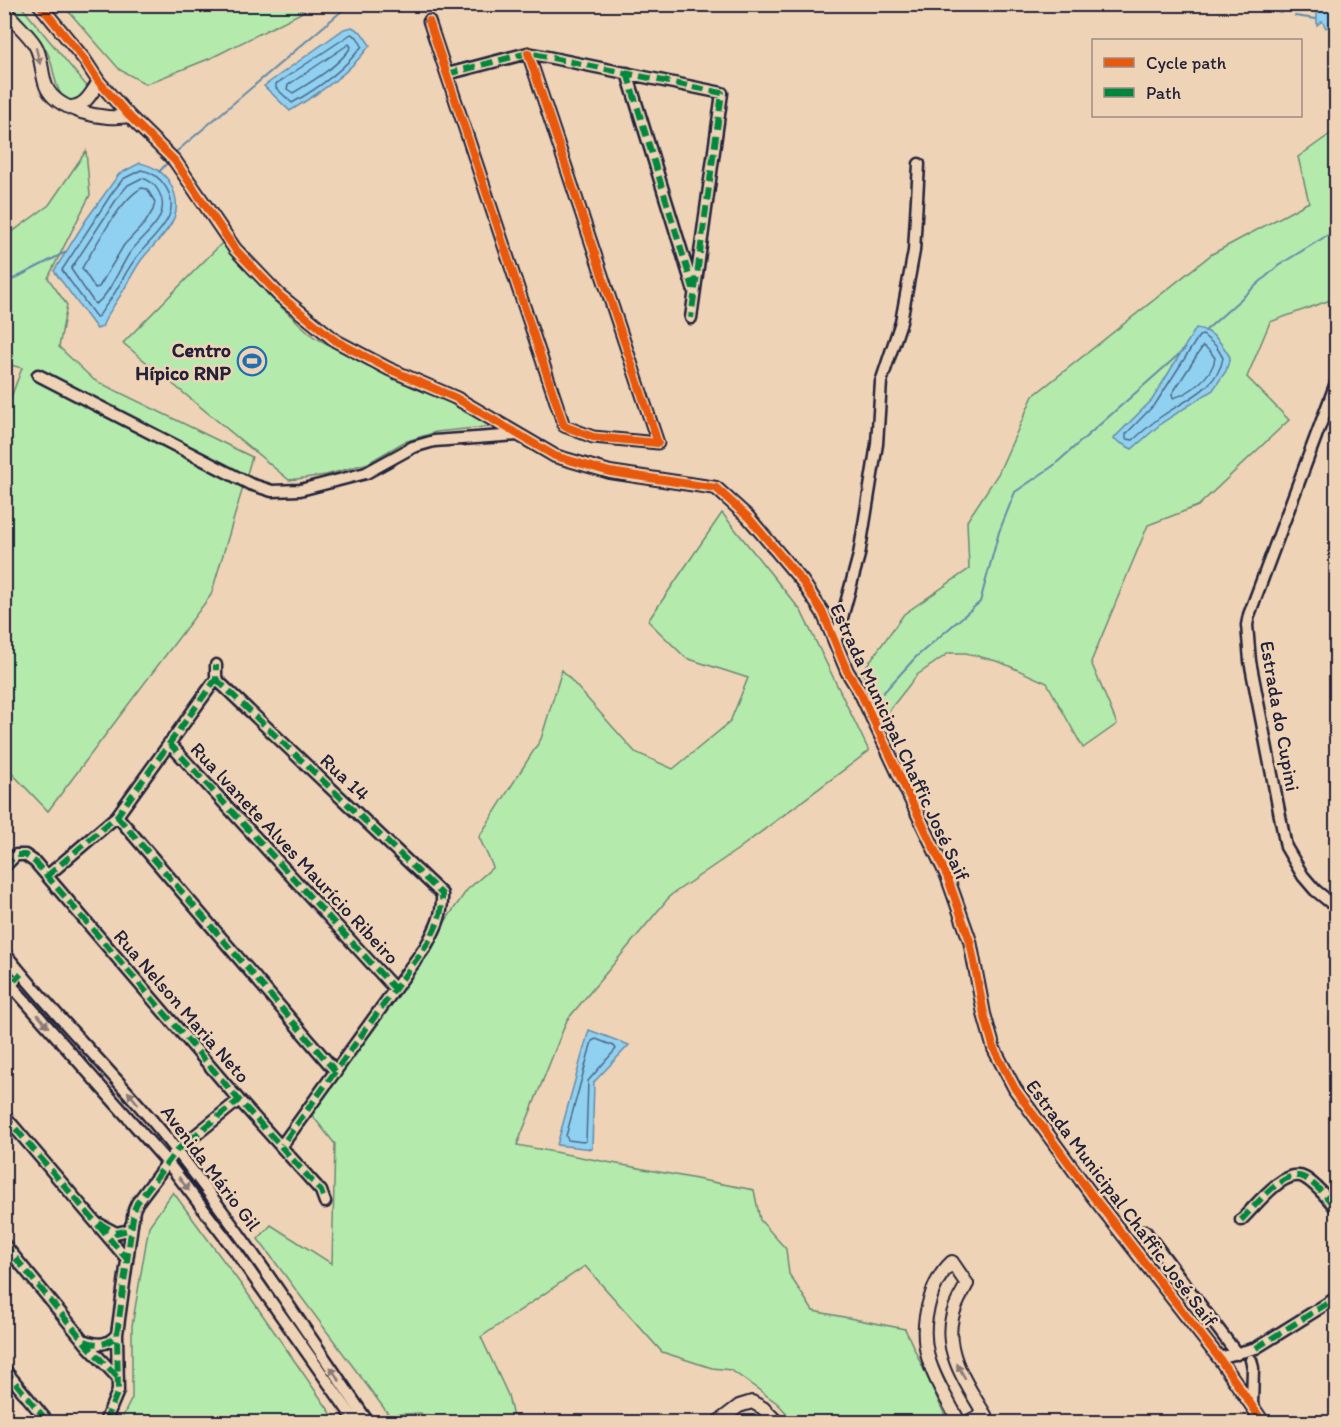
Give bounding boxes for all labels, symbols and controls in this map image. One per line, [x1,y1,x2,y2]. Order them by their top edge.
legend [1092,39,1302,117]
one-way arrow [34,47,43,65]
text: Cycle path [1146,52,1227,74]
text: Path [1146,82,1181,104]
place label: Centro Hípico RNP [135,338,231,386]
sports icon: Centro Hípico RNP [236,345,268,377]
street label: Estrada Municipal Chaffic José Saif [825,599,975,885]
street label: Estrada do Cupini [1255,639,1305,793]
street label: Rua lvanete Alves Maurício Ribeiro [186,737,404,969]
street label: Rua 14 [315,748,375,806]
street label: Rua Nelson Maria Neto [109,924,255,1088]
one-way arrow [36,1013,50,1028]
street label: Estrada Municipal Chaffic José Saif [1021,1075,1223,1332]
one-way arrow [127,1090,140,1106]
street label: Avenida Mário Gil [156,1100,266,1236]
one-way arrow [178,1176,191,1192]
one-way arrow [956,1362,966,1379]
one-way arrow [330,1366,341,1382]

